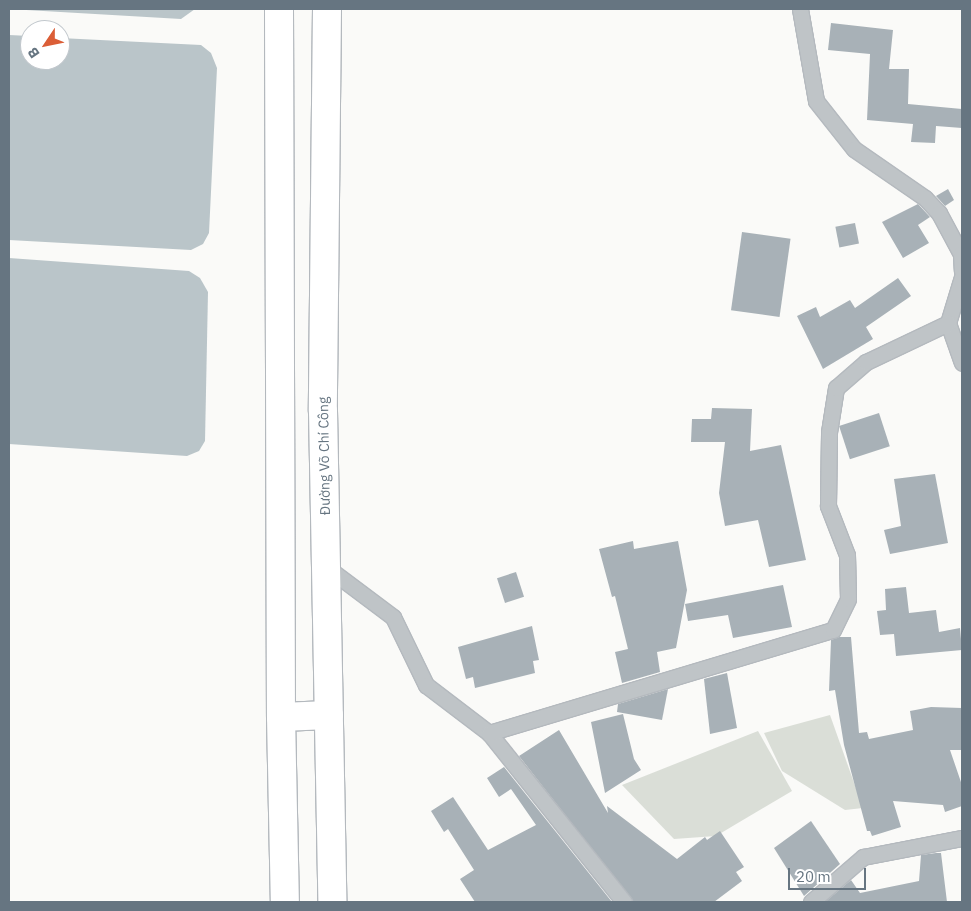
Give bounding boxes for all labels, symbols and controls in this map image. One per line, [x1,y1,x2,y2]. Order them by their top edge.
north arrow [20,20,70,70]
text: B [23,44,43,62]
street label: Đường Võ Chí Công [315,397,333,515]
scale bar [791,858,868,890]
text: 20 m [796,867,831,886]

